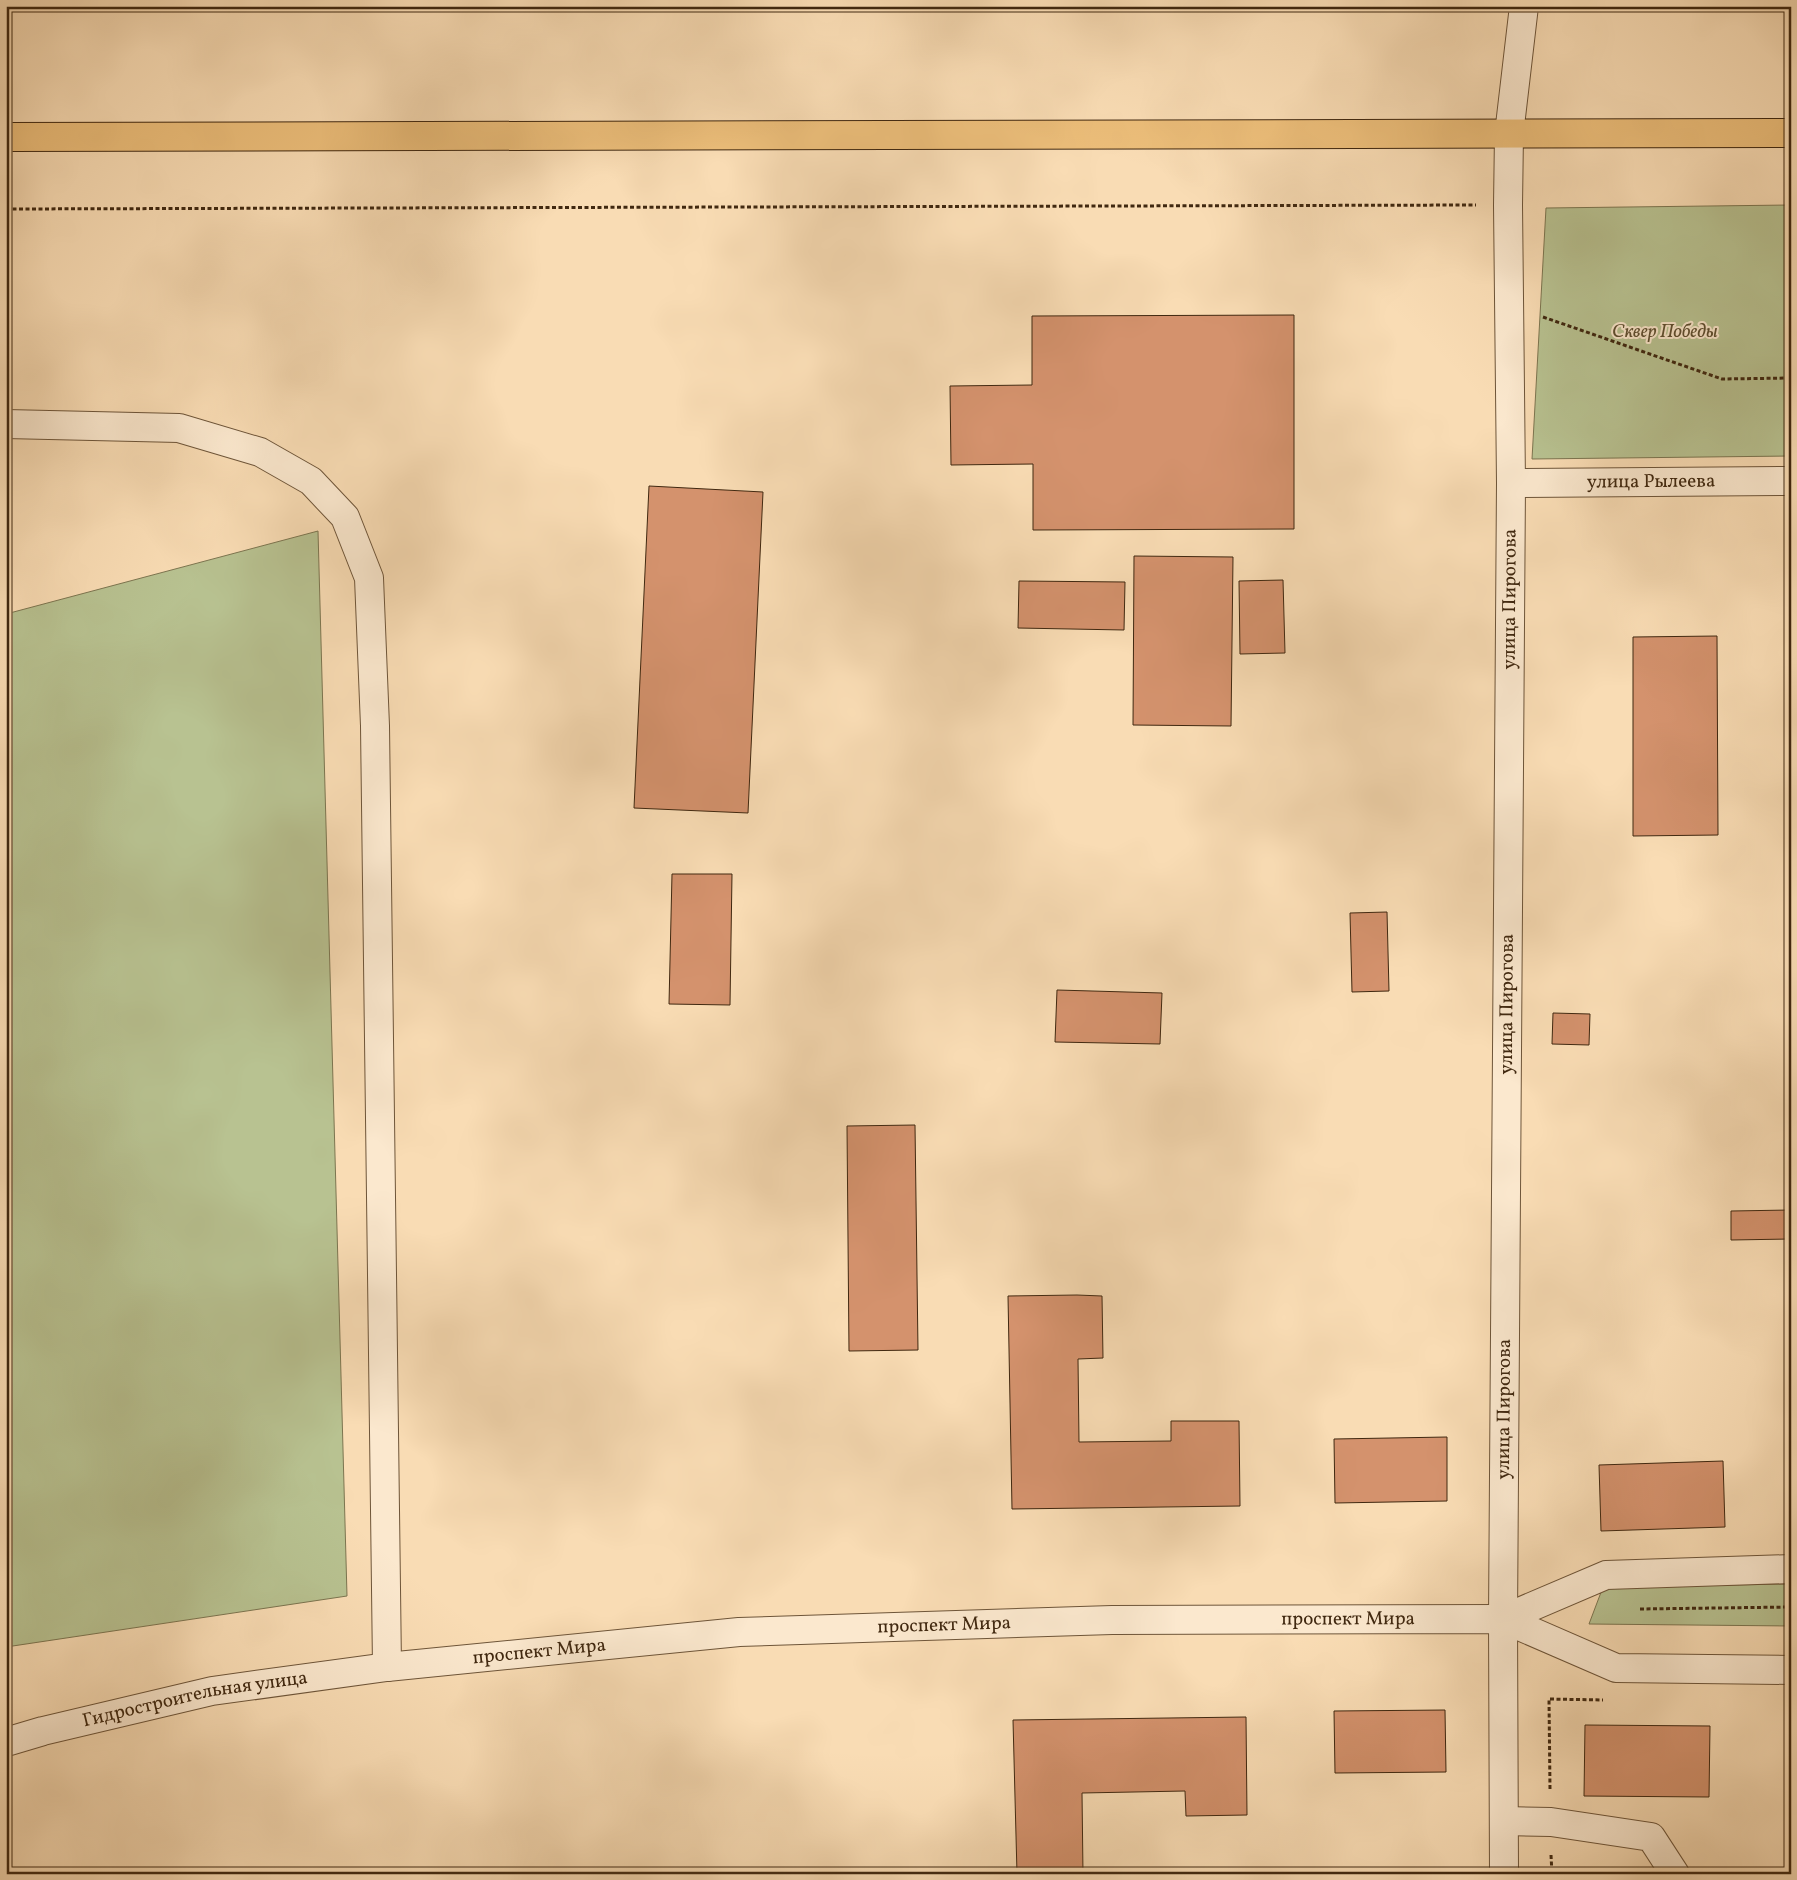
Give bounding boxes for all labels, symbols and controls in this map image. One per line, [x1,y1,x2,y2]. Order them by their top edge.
park label: Сквер Победы [1612,319,1718,345]
street label: улица Рылеева [1587,469,1715,495]
street label: улица Пирогова [1497,529,1524,669]
street label: улица Пирогова [1494,934,1521,1074]
street label: улица Пирогова [1491,1339,1518,1479]
street label: проспект Мира [1281,1606,1415,1633]
street label: проспект Мира [877,1610,1012,1641]
street label: проспект Мира [472,1632,607,1671]
street label: Гидростроительная улица [80,1665,309,1734]

